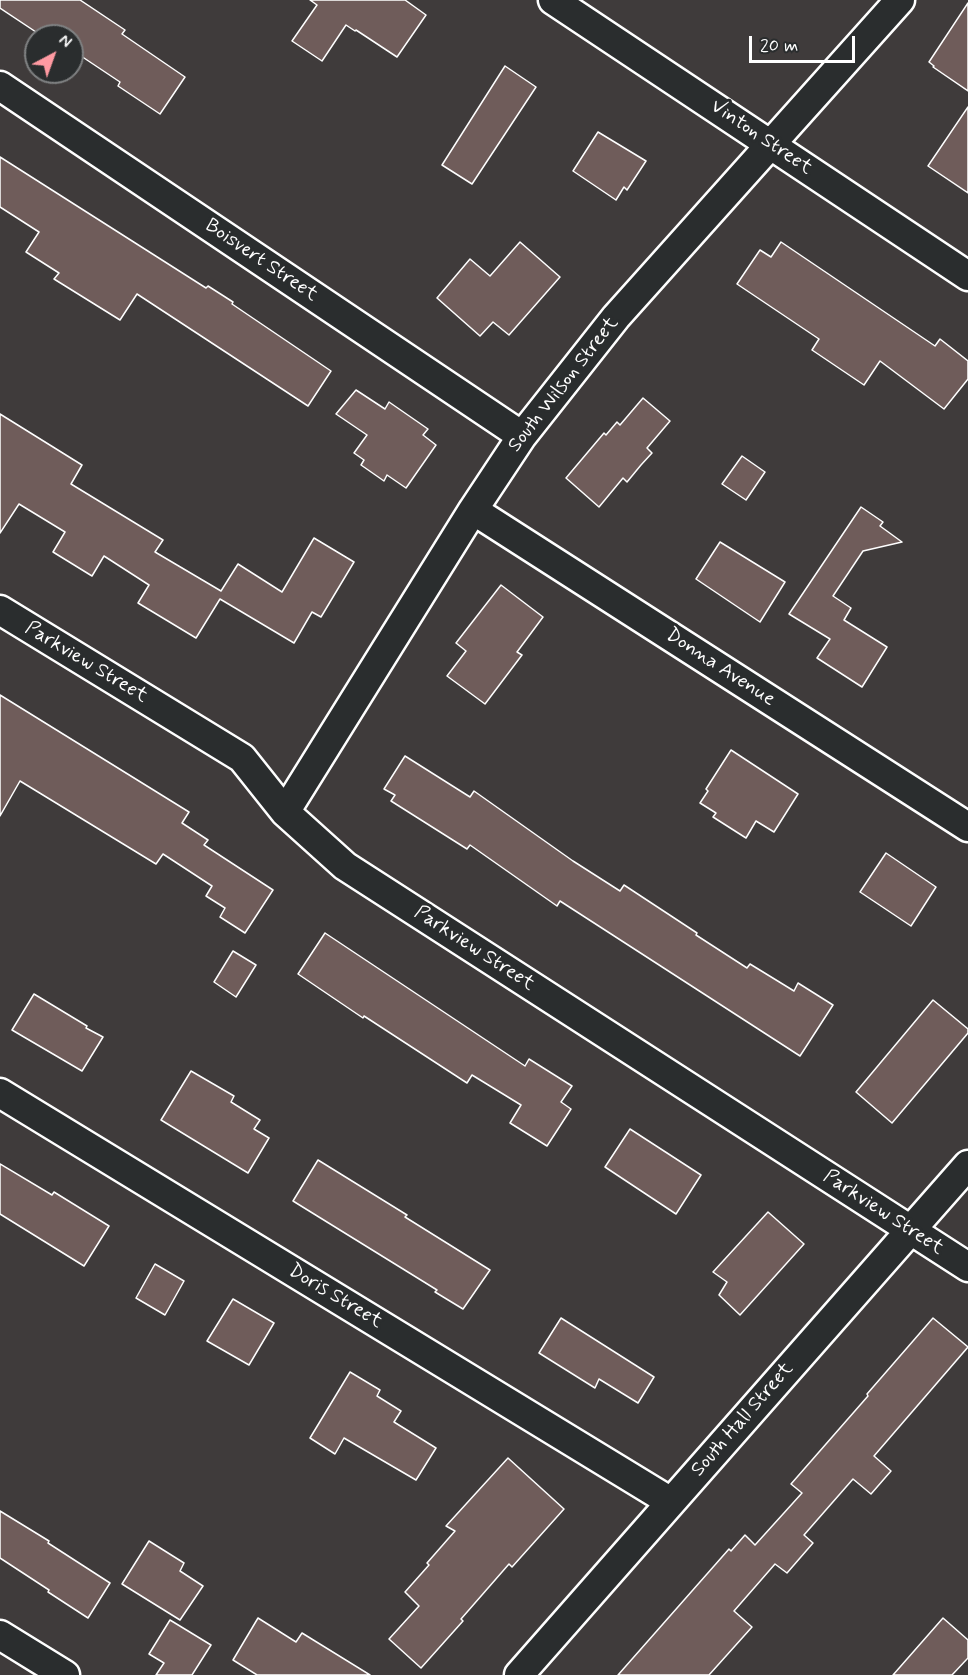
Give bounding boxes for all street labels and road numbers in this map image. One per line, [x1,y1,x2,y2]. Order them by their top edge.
street label: Vinton Street [705,95,817,181]
street label: Boisvert Street [200,214,322,308]
street label: South Wilson Street [504,313,624,457]
street label: Parkview Street [20,617,152,709]
street label: Donna Avenue [661,624,779,712]
street label: Parkview Street [409,901,539,997]
street label: Parkview Street [818,1165,948,1261]
street label: Doris Street [283,1259,387,1335]
street label: South Hall Street [687,1358,799,1482]

